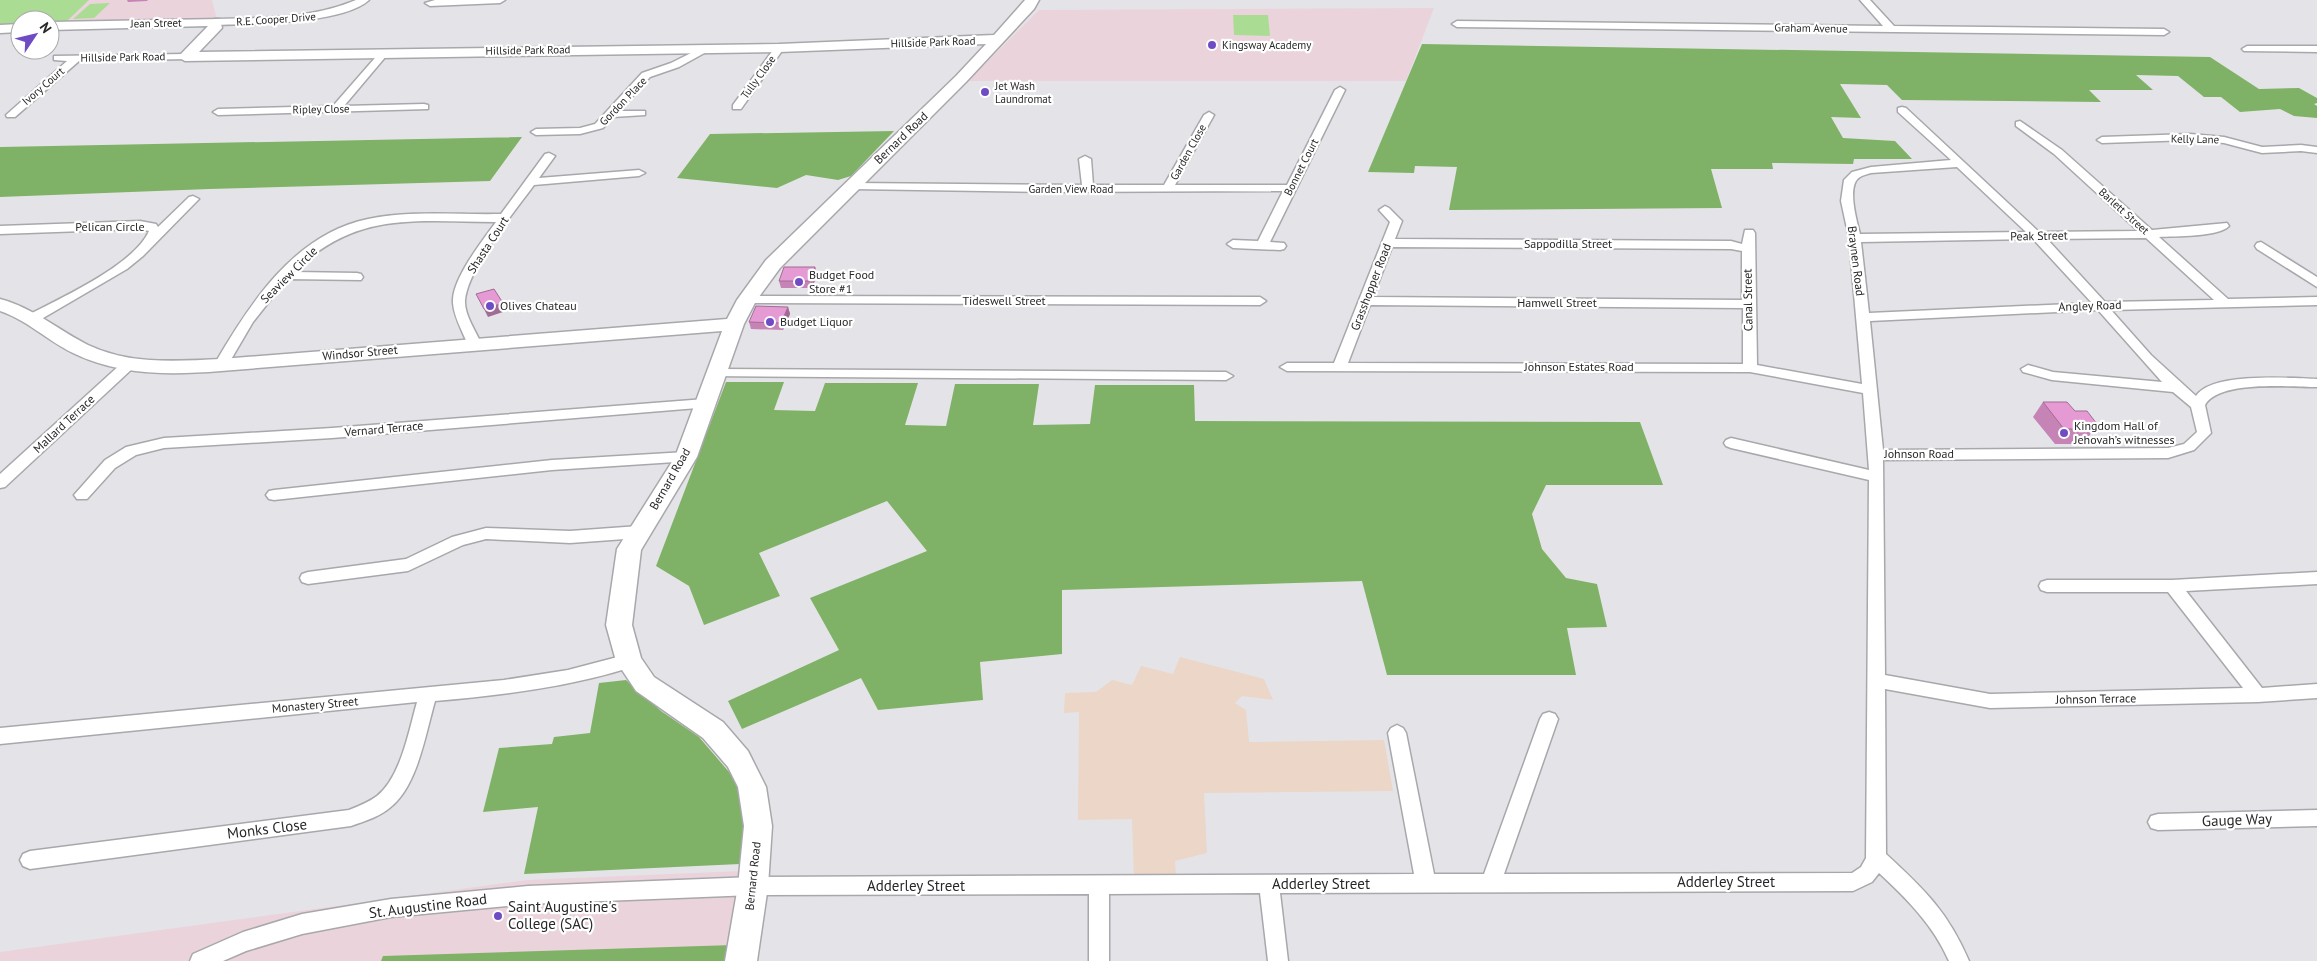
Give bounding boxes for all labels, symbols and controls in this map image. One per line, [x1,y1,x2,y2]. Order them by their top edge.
street label: R.E. Cooper Drive [236,9,317,29]
north arrow [10,10,60,60]
street label: Jean Street [129,16,182,30]
text: N [36,19,56,36]
street label: Graham Avenue [1774,20,1848,36]
street label: Hillside Park Road [890,34,976,50]
place label: Kingsway Academy [1222,38,1312,52]
marker: Kingsway Academy [1206,39,1218,51]
street label: Hillside Park Road [485,42,571,58]
street label: Hillside Park Road [80,49,166,65]
street label: Tully Close [737,52,779,102]
street label: Ivory Court [19,64,67,108]
street label: Gordon Place [596,73,650,128]
place label: Jet Wash Laundromat [994,79,1052,106]
marker: Jet Wash Laundromat [979,86,991,98]
street label: Ripley Close [292,101,350,116]
street label: Bernard Road [871,108,931,167]
street label: Garden Close [1167,121,1209,183]
street label: Kelly Lane [2171,132,2220,146]
street label: Bonnet Court [1281,136,1321,198]
street label: Garden View Road [1029,182,1113,196]
street label: Barlett Street [2096,185,2152,237]
street label: Shasta Court [464,213,512,276]
street label: Pelican Circle [75,219,145,234]
street label: Braynen Road [1845,225,1868,297]
street label: Peak Street [2010,227,2068,244]
street label: Sappodilla Street [1524,236,1612,251]
street label: Grasshopper Road [1347,241,1394,333]
street label: Seaview Circle [257,243,320,306]
place label: Budget Food Store #1 [809,267,874,296]
street label: Canal Street [1739,269,1756,331]
marker: Budget Food Store #1 [793,276,805,288]
street label: Tideswell Street [962,293,1046,308]
street label: Hamwell Street [1517,295,1597,310]
street label: Angley Road [2058,297,2122,314]
place label: Olives Chateau [500,298,577,313]
marker: Olives Chateau [484,300,496,312]
place label: Budget Liquor [780,314,853,329]
marker: Budget Liquor [764,316,776,328]
street label: Windsor Street [322,342,398,363]
street label: Johnson Estates Road [1523,359,1634,374]
street label: Mallard Terrace [30,391,97,456]
street label: Vernard Terrace [343,418,424,439]
place label: Kingdom Hall of Jehovah’s witnesses [2073,418,2175,447]
marker: Kingdom Hall of Jehovah’s witnesses [2058,427,2070,439]
street label: Bernard Road [646,445,693,512]
street label: Johnson Road [1883,446,1954,461]
street label: Johnson Terrace [2055,690,2136,707]
street label: Monastery Street [271,693,359,716]
street label: Gauge Way [2202,809,2272,830]
street label: Monks Close [226,814,308,843]
street label: Bernard Road [741,841,764,911]
street label: Adderley Street [1677,872,1775,891]
street label: Adderley Street [1272,874,1370,893]
street label: Adderley Street [867,876,965,895]
street label: St. Augustine Road [368,889,488,922]
place label: Saint Augustine's College (SAC) [508,897,617,933]
marker: Saint Augustine's College (SAC) [492,910,504,922]

